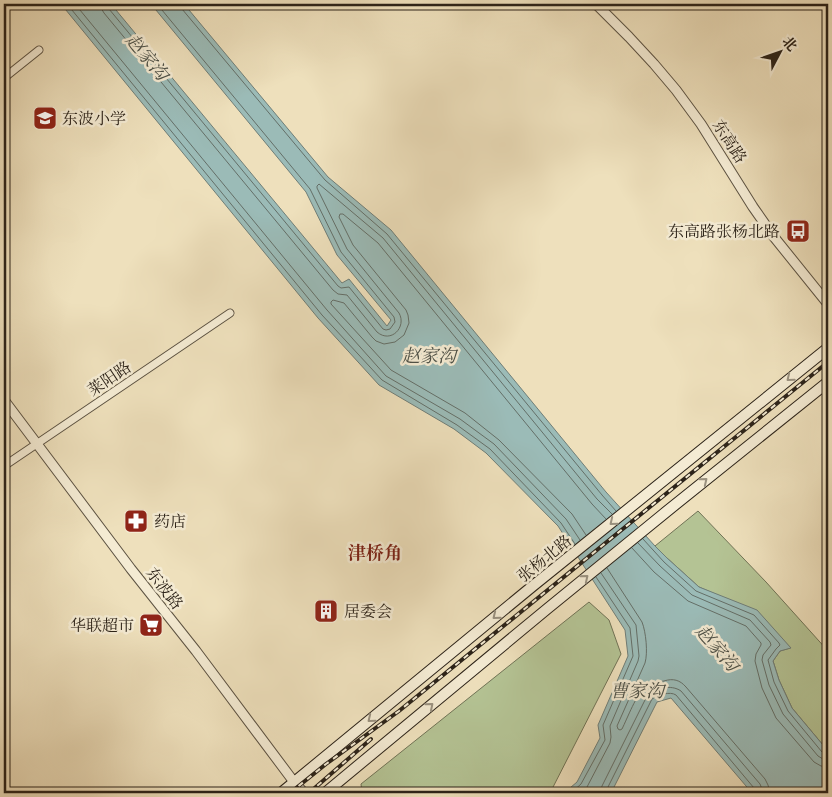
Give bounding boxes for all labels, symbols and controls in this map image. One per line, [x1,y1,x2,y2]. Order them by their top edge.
north arrow [754,28,804,78]
water label: 赵家沟 [121,30,174,87]
text: 北 [778,33,800,55]
school or university icon: 东波小学 [32,105,58,131]
place label: 东波小学 [62,109,126,128]
street label: 东高路 [709,116,751,167]
bus stop icon: 东高路张杨北路 [785,218,811,244]
place label: 东高路张杨北路 [668,222,780,241]
water label: 赵家沟 [402,346,459,367]
street label: 莱阳路 [84,357,134,400]
one-way arrow [787,373,796,382]
one-way arrow [698,479,707,487]
pharmacy icon: 药店 [123,508,149,534]
place label: 药店 [154,512,186,531]
one-way arrow [610,516,619,525]
street label: 张杨北路 [513,531,575,586]
district label: 津桥角 [348,543,402,564]
street label: 东波路 [142,564,187,613]
one-way arrow [579,575,588,584]
building icon: 居委会 [313,598,339,624]
place label: 居委会 [344,602,392,621]
one-way arrow [493,610,502,619]
supermarket icon: 华联超市 [138,612,164,638]
place label: 华联超市 [70,616,134,635]
water label: 赵家沟 [691,621,744,678]
water label: 曹家沟 [610,681,667,702]
one-way arrow [424,704,433,712]
one-way arrow [368,714,377,722]

